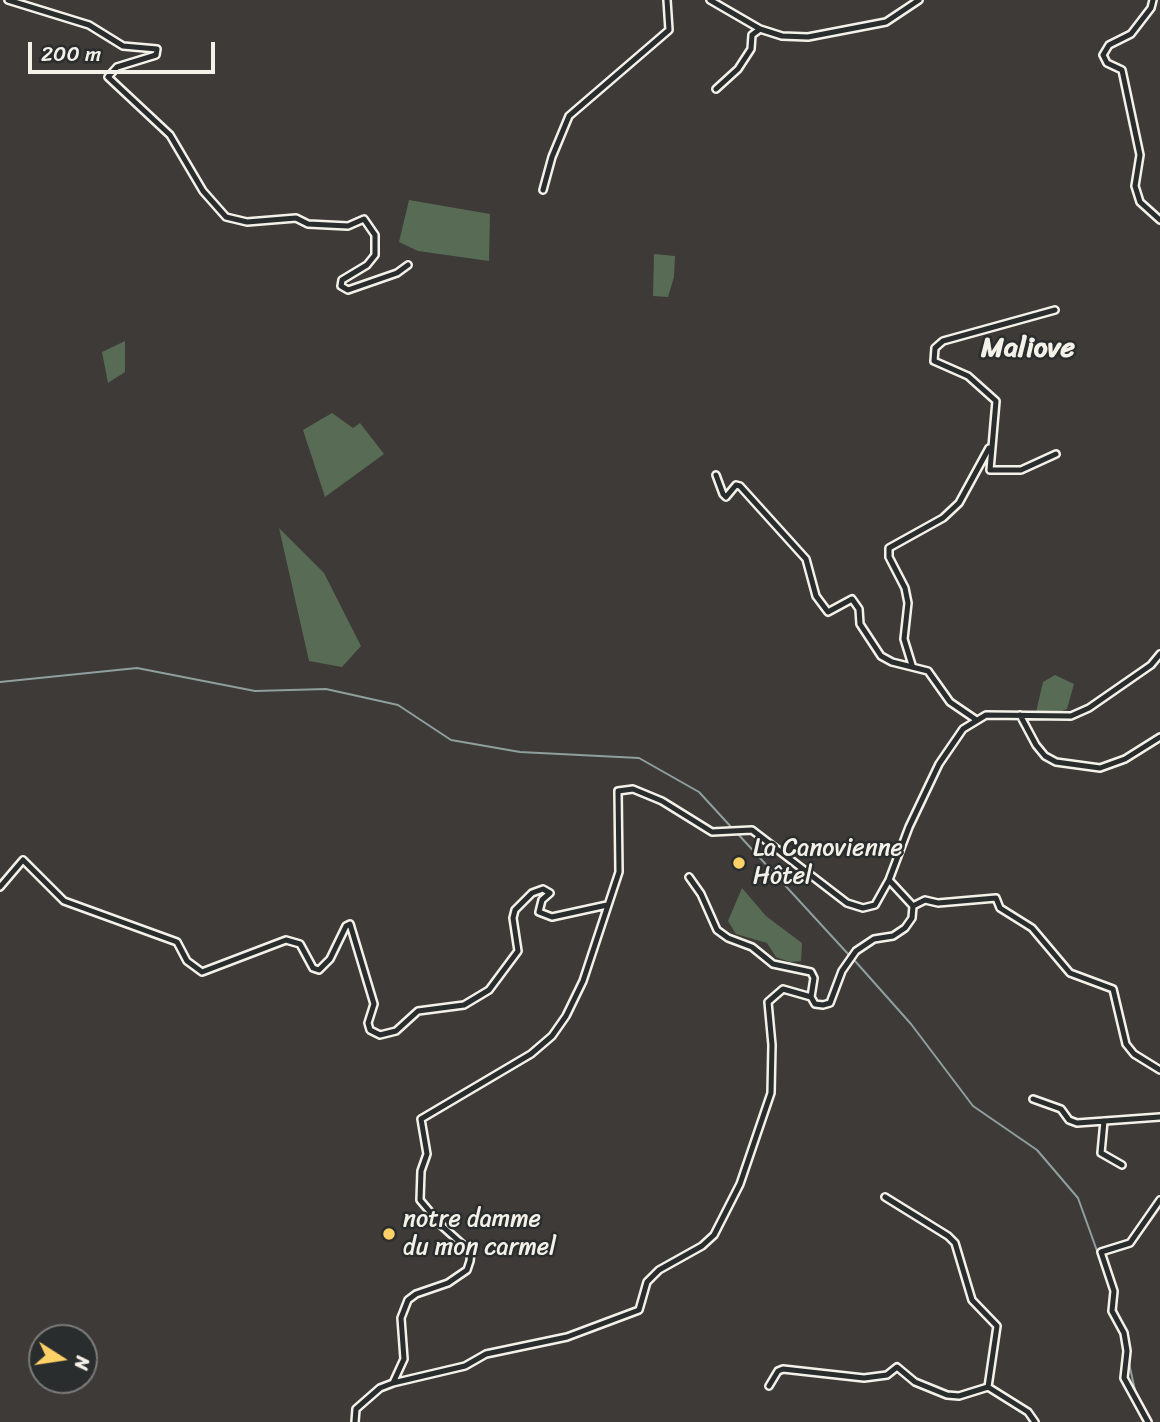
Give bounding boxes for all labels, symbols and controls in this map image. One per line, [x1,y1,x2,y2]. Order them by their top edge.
scale bar [32,28,219,72]
text: 200 m [41,35,101,73]
district label: Maliove [981,332,1075,366]
place label: La Canovienne Hôtel [753,835,903,891]
marker: La Canovienne Hôtel [731,855,747,871]
place label: notre damme du mon carmel [403,1206,556,1262]
marker: notre damme du mon carmel [381,1226,397,1242]
north arrow [28,1324,98,1394]
text: N [65,1353,100,1373]

